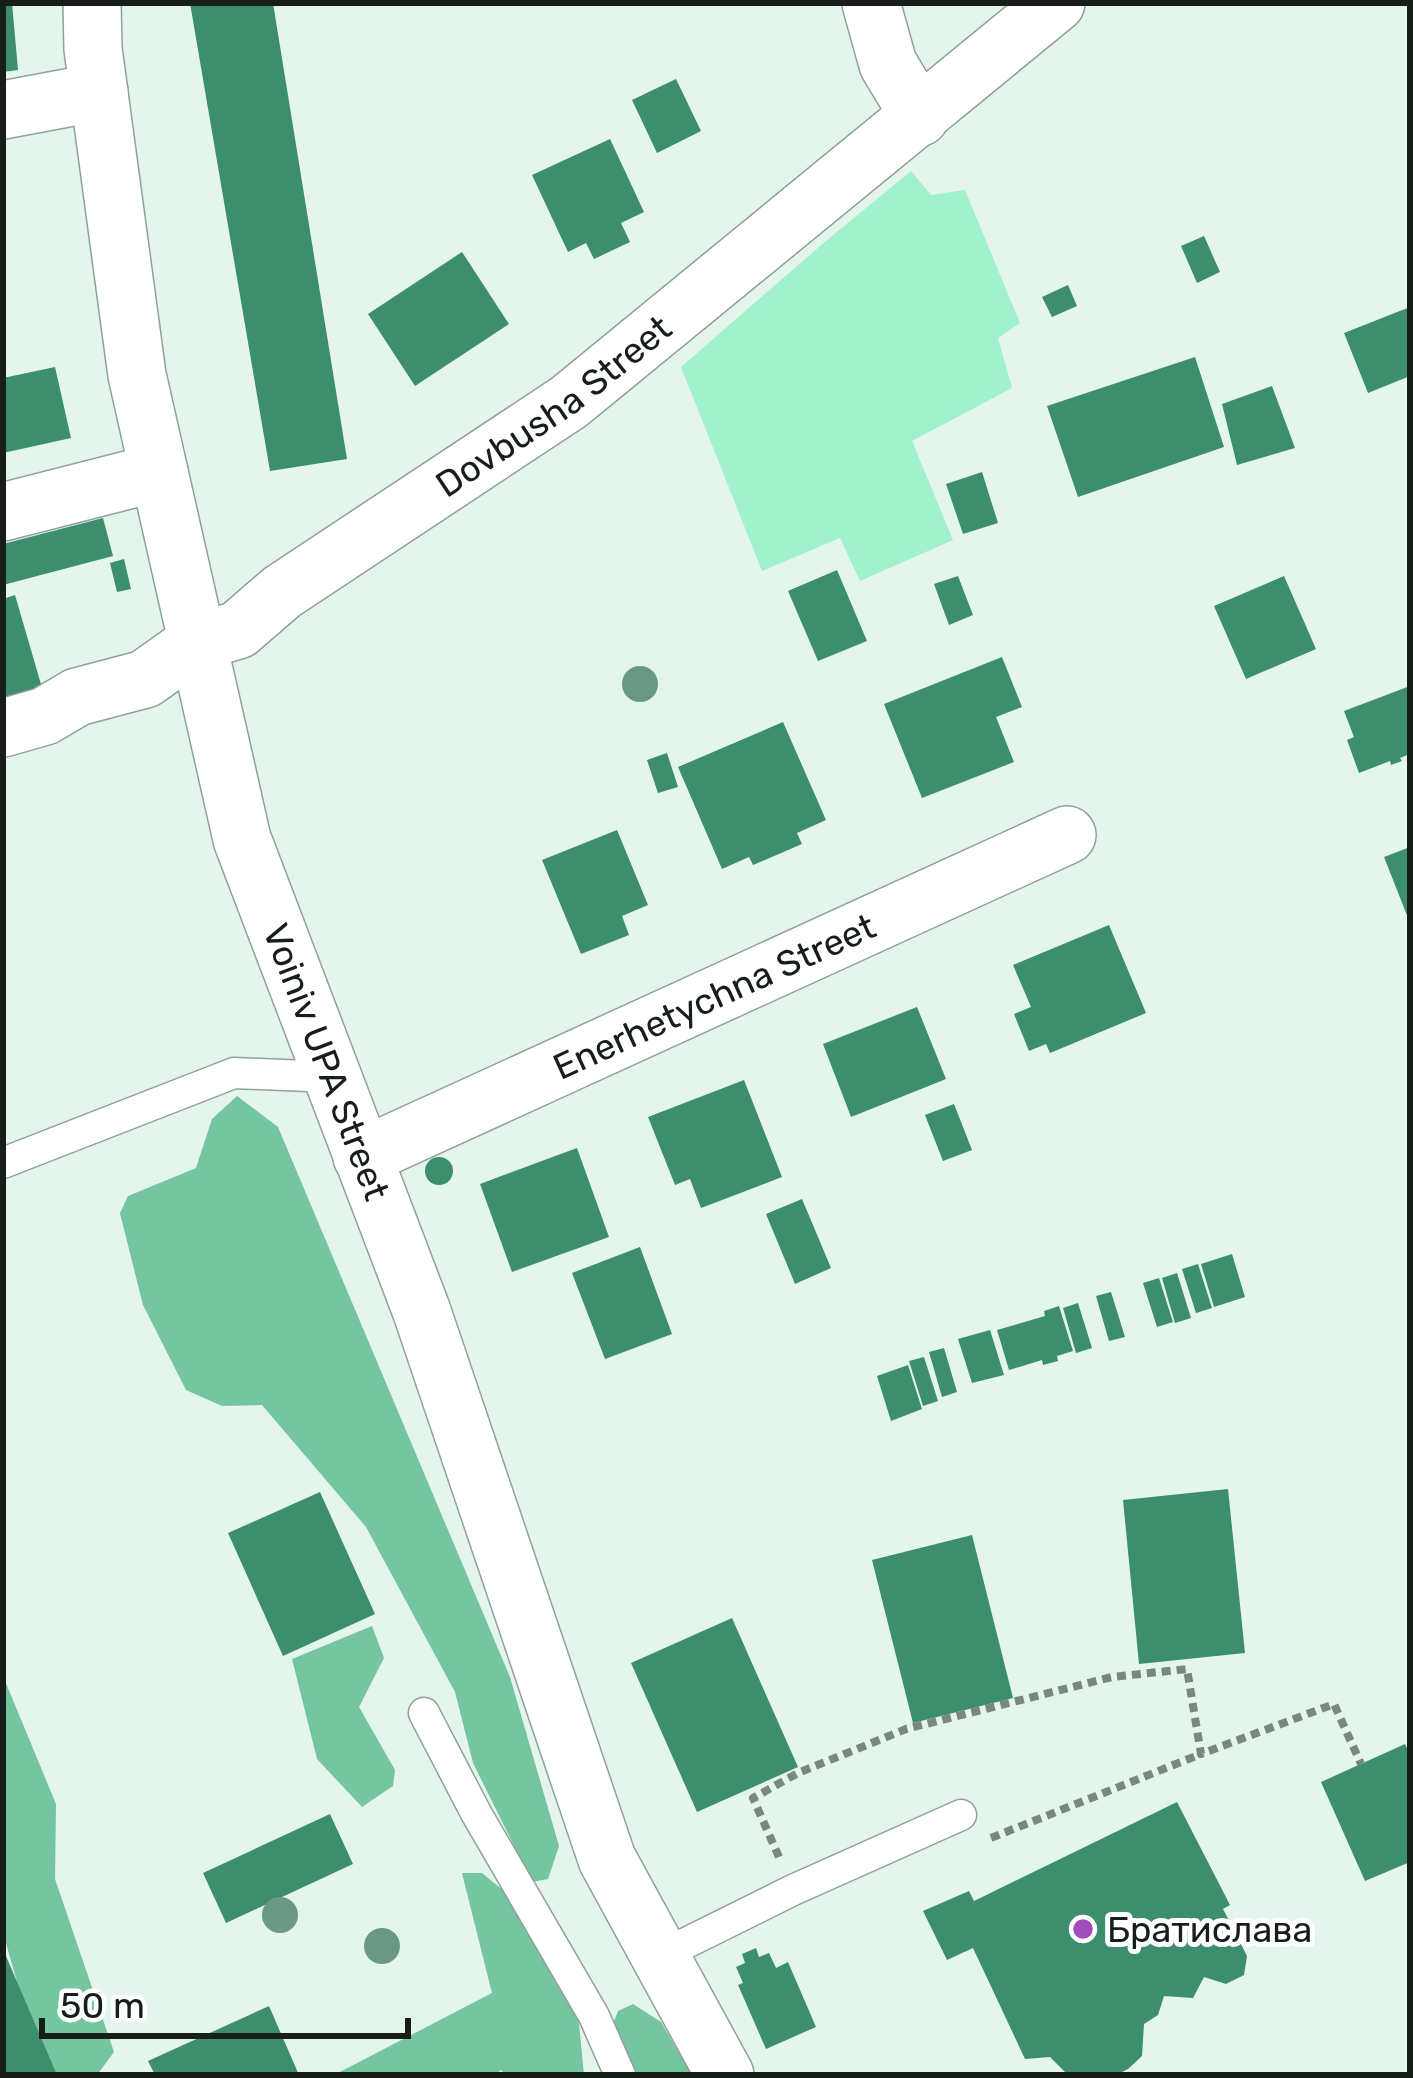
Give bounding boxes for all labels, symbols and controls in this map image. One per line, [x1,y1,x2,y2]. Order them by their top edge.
street label: Dovbusha Street [428,306,680,506]
street label: Enerhetychna Street [546,905,882,1089]
street label: Voiniv UPA Street [254,918,398,1206]
place label: Братислава [1107,1908,1312,1951]
marker: Братислава [1070,1916,1096,1942]
scale bar [42,1964,408,2038]
text: 50 m [60,1984,145,2027]

